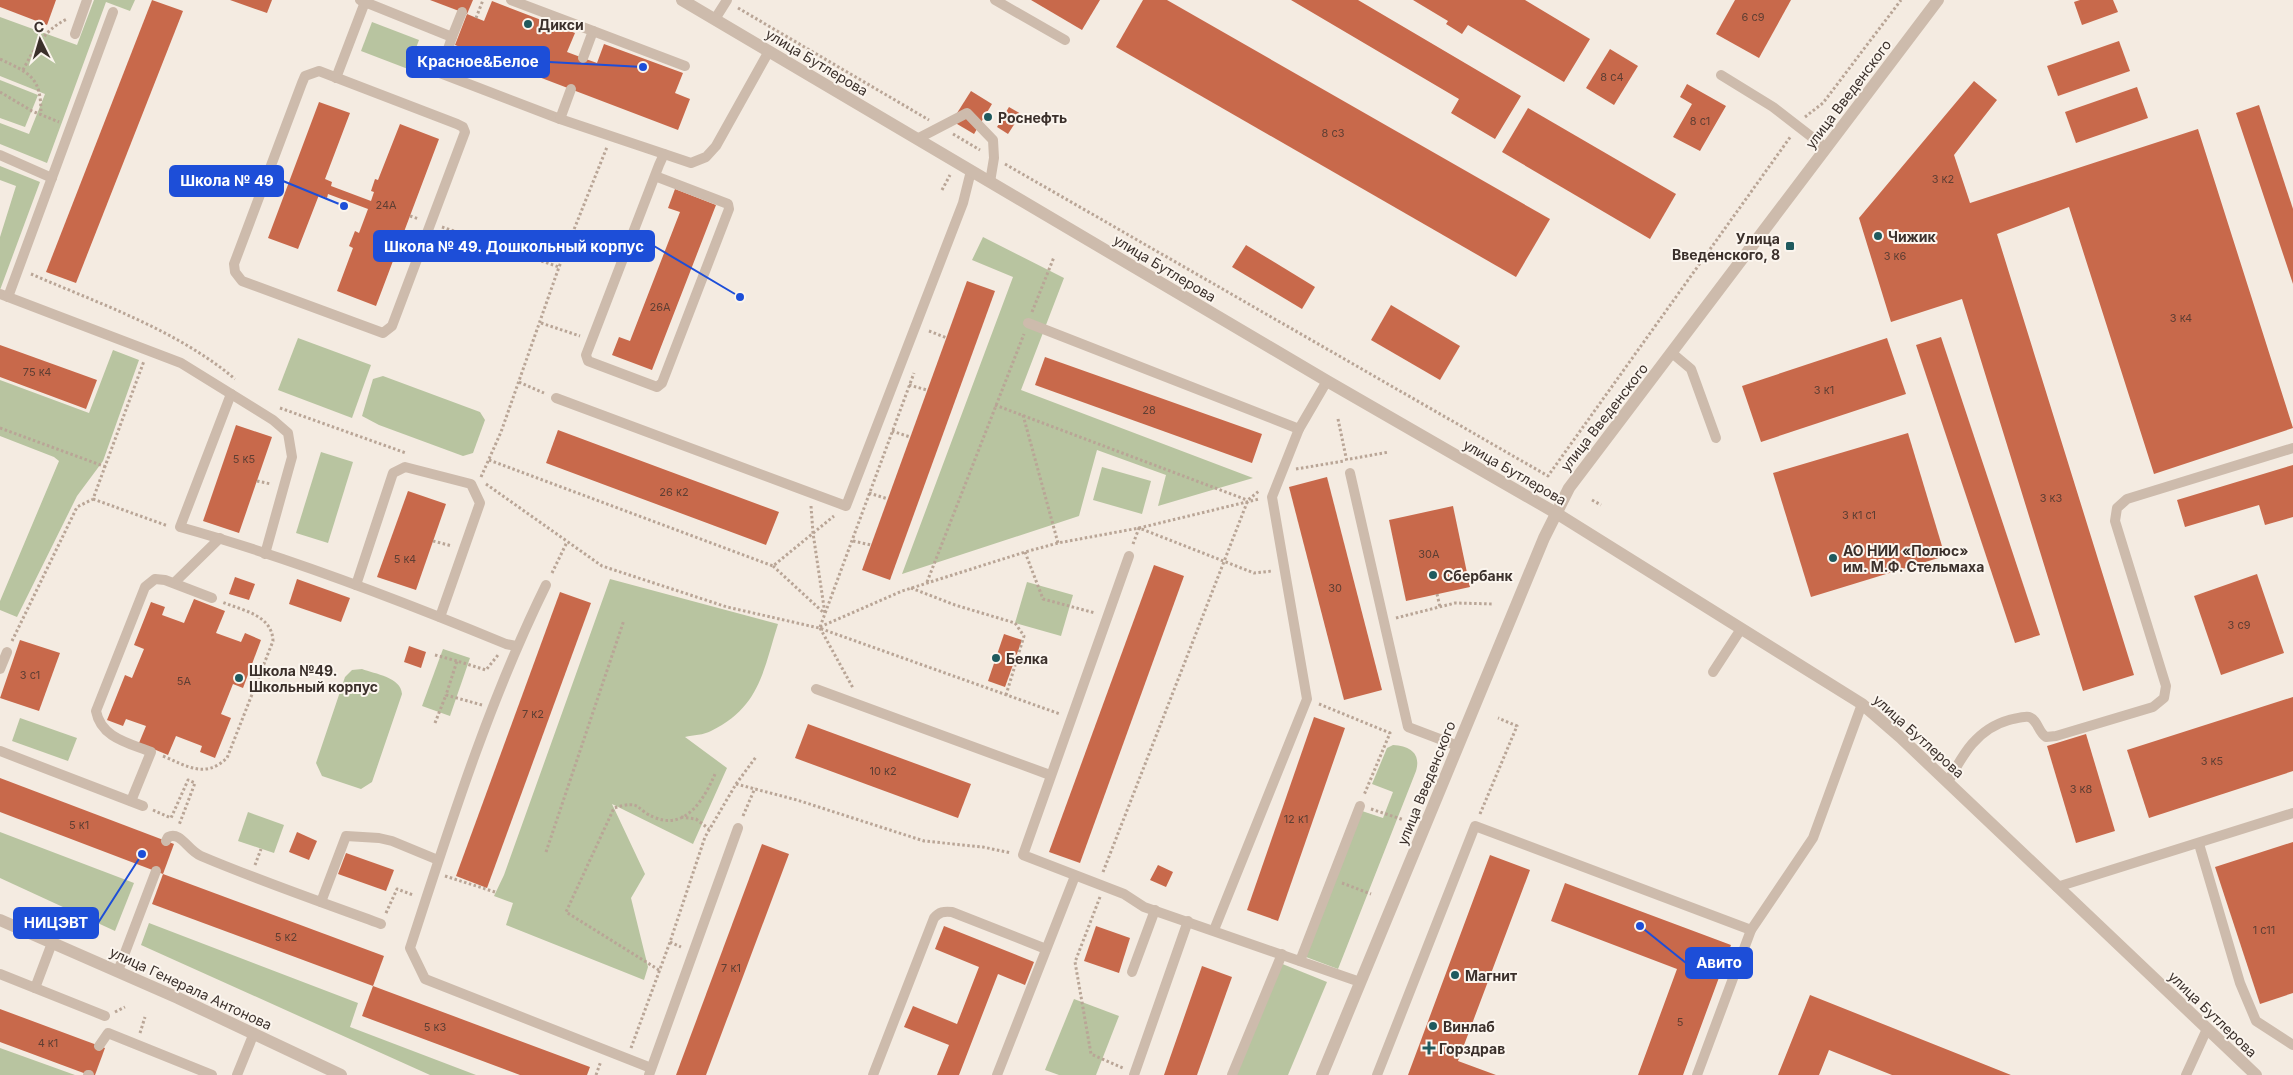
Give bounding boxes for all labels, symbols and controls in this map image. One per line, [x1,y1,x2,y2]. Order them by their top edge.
house number: 6 с9 [1741,10,1765,24]
north arrow [15,15,65,65]
place label: Дикси [538,16,584,33]
text: С [33,18,45,35]
marker: Дикси [522,18,534,30]
street label: улица Бутлерова [763,25,871,99]
street label: улица Введенского [1801,36,1895,152]
callout: Красное&Белое [407,47,549,77]
text: Красное&Белое [417,52,539,71]
house number: 8 с4 [1600,70,1624,84]
place label: Роснефть [998,109,1067,126]
marker: Роснефть [982,111,994,123]
house number: 8 с1 [1690,114,1710,128]
house number: 8 с3 [1322,126,1345,140]
callout: Школа № 49 [170,166,283,196]
text: Школа № 49 [180,171,274,190]
house number: 3 к2 [1932,172,1954,186]
house number: 24А [375,198,397,212]
place label: Чижик [1888,228,1936,245]
place label: Улица Введенского, 8 [1672,230,1780,263]
marker: Чижик [1872,230,1884,242]
callout: Школа № 49. Дошкольный корпус [374,231,654,261]
street label: улица Бутлерова [1111,231,1219,305]
text: Школа № 49. Дошкольный корпус [384,237,644,256]
marker: Улица Введенского, 8 [1784,240,1796,252]
house number: 3 к6 [1884,249,1907,263]
house number: 26А [649,300,671,314]
house number: 3 к4 [2170,311,2192,325]
street label: улица Введенского [1557,360,1651,474]
house number: 75 к4 [23,365,51,379]
house number: 3 к1 [1814,383,1834,397]
house number: 28 [1142,403,1156,417]
street label: улица Бутлерова [1460,436,1570,508]
house number: 5 к5 [233,452,256,466]
house number: 26 к2 [659,485,689,499]
house number: 3 к3 [2040,491,2063,505]
house number: 3 к1 с1 [1842,508,1876,522]
place label: АО НИИ «Полюс» им. М.Ф. Стельмаха [1843,542,1984,575]
house number: 30А [1418,547,1440,561]
house number: 5 к4 [394,552,416,566]
marker: АО НИИ «Полюс» им. М.Ф. Стельмаха [1827,552,1839,564]
place label: Сбербанк [1443,567,1513,584]
marker: Сбербанк [1427,569,1439,581]
house number: 30 [1328,581,1342,595]
house number: 3 с9 [2228,618,2251,632]
place label: Белка [1006,650,1048,667]
marker: Белка [990,652,1002,664]
place label: Школа №49. Школьный корпус [249,662,378,695]
house number: 3 с1 [20,668,40,682]
marker: Школа №49. Школьный корпус [233,672,245,684]
house number: 5А [177,674,192,688]
street label: улица Бутлерова [1870,691,1968,781]
house number: 7 к2 [522,707,544,721]
street label: улица Введенского [1393,719,1459,847]
house number: 3 к5 [2201,754,2224,768]
house number: 10 к2 [869,764,897,778]
house number: 3 к8 [2070,782,2093,796]
house number: 12 к1 [1284,812,1308,826]
house number: 5 к1 [69,818,89,832]
callout: НИЦЭВТ [14,908,98,938]
text: НИЦЭВТ [24,913,88,932]
house number: 1 с11 [2253,923,2275,937]
house number: 5 к2 [275,930,297,944]
street label: улица Генерала Антонова [107,943,275,1033]
callout: Авито [1686,948,1752,978]
text: Авито [1696,953,1742,972]
house number: 7 к1 [721,961,741,975]
place label: Магнит [1465,967,1517,984]
street label: улица Бутлерова [2165,967,2261,1061]
marker: Магнит [1449,969,1461,981]
house number: 5 [1677,1015,1684,1029]
place label: Винлаб [1443,1018,1495,1035]
house number: 5 к3 [424,1020,446,1034]
marker: Винлаб [1427,1020,1439,1032]
house number: 4 к1 [38,1036,58,1050]
place label: Горздрав [1439,1040,1505,1057]
marker: Горздрав [1423,1042,1435,1054]

